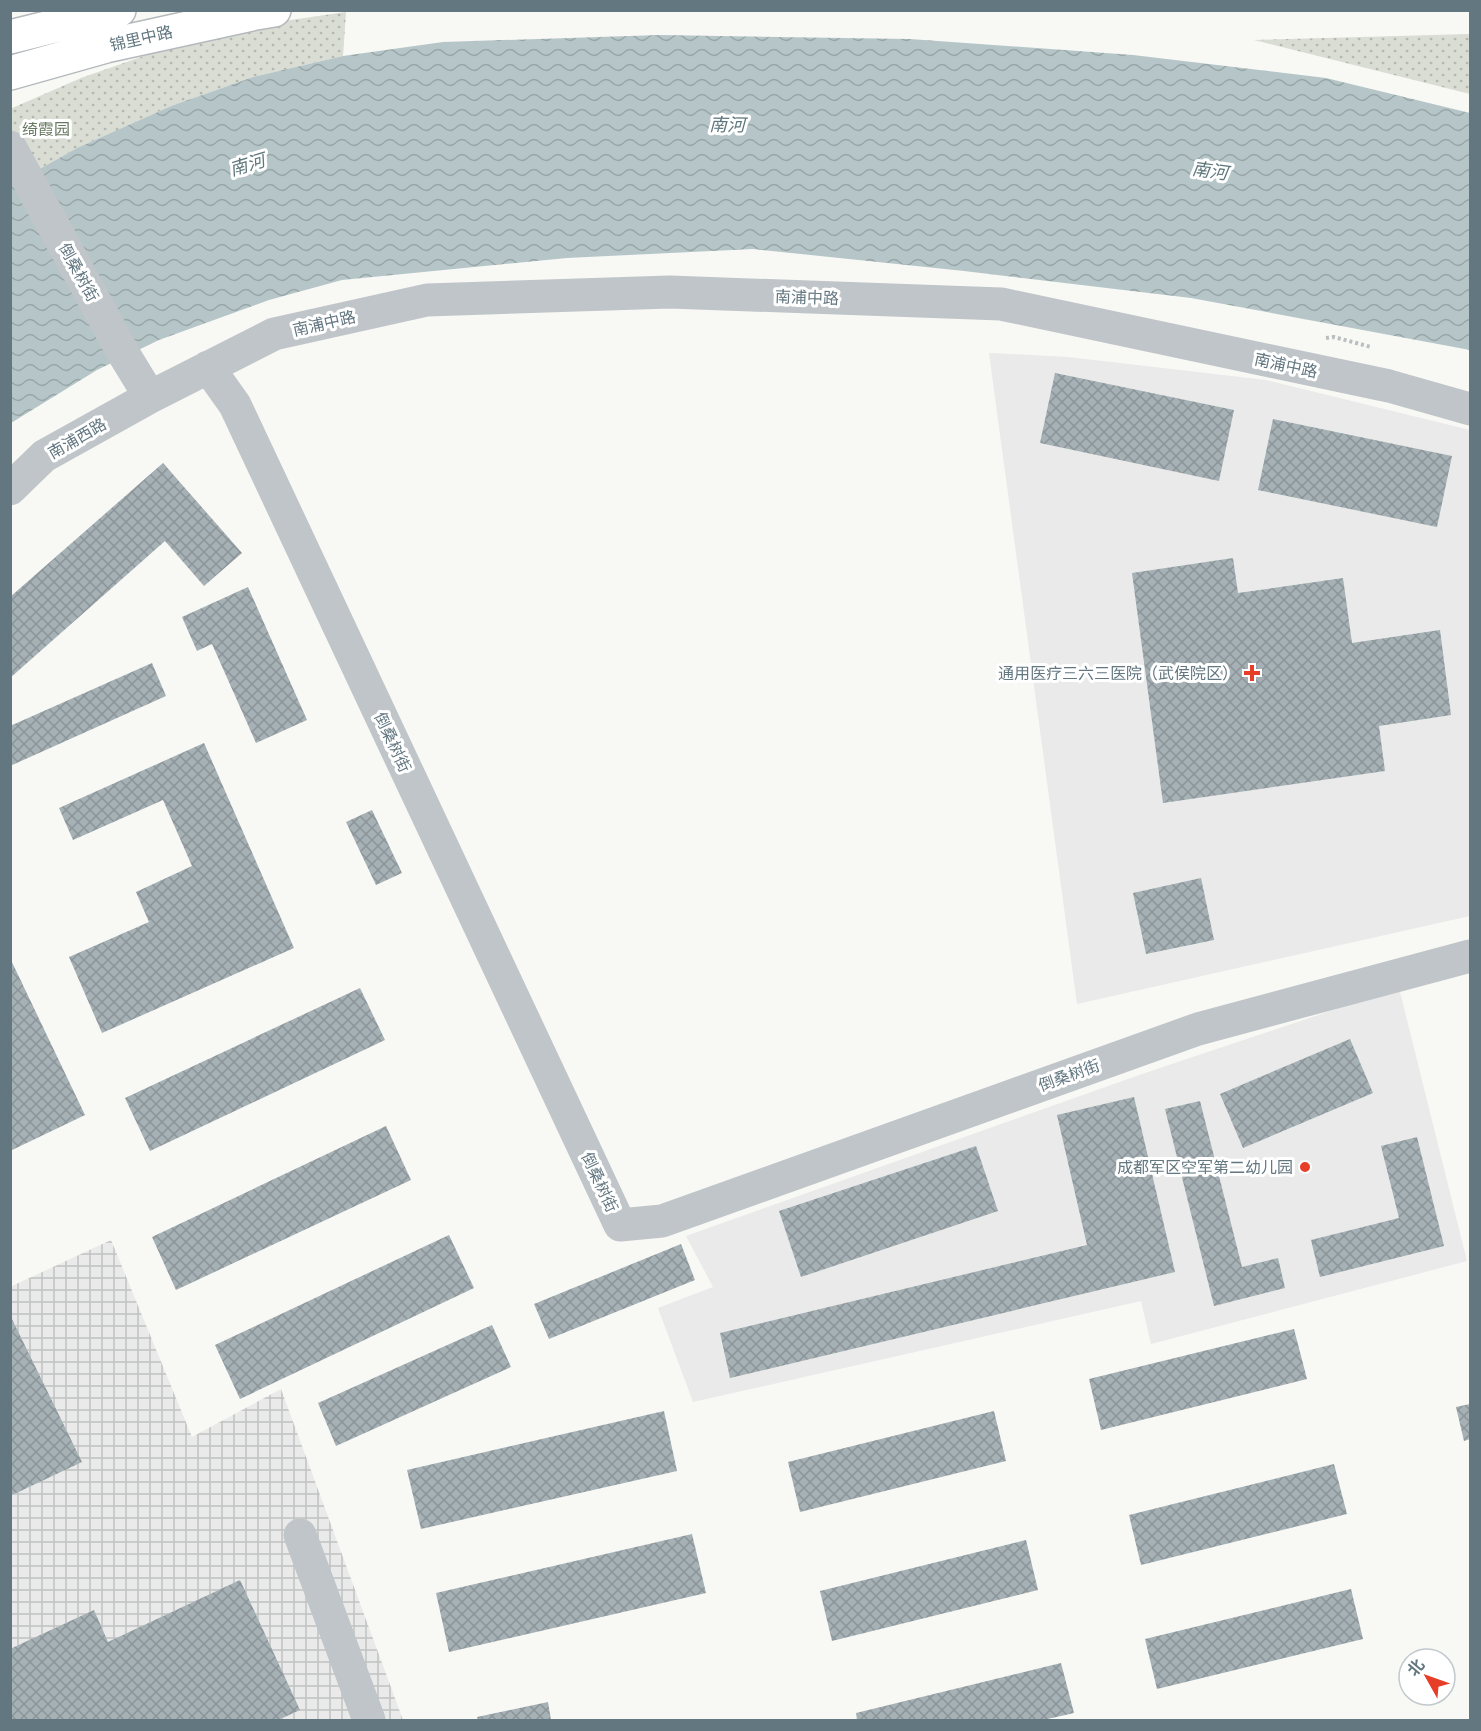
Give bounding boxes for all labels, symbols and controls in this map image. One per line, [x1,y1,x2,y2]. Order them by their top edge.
street label: 锦里中路 [108,21,174,55]
water label: 南河 [709,113,748,135]
park label: 绮霞园 [22,119,70,139]
water label: 南河 [227,147,270,180]
water label: 南河 [1191,157,1232,184]
street label: 倒桑树街 [55,239,103,305]
street label: 南浦中路 [775,286,839,308]
street label: 南浦中路 [291,306,357,340]
street label: 南浦中路 [1253,349,1319,381]
street label: 南浦西路 [44,413,110,463]
place label: 通用医疗三六三医院（武侯院区） [998,663,1238,683]
marker: 通用医疗三六三医院（武侯院区） [1243,664,1261,682]
street label: 倒桑树街 [370,709,416,775]
street label: 倒桑树街 [1036,1055,1102,1095]
street label: 倒桑树街 [577,1149,623,1215]
place label: 成都军区空军第二幼儿园 [1117,1157,1293,1177]
marker: 成都军区空军第二幼儿园 [1298,1160,1312,1174]
north arrow [1397,1647,1457,1707]
text: 北 [1403,1655,1428,1680]

